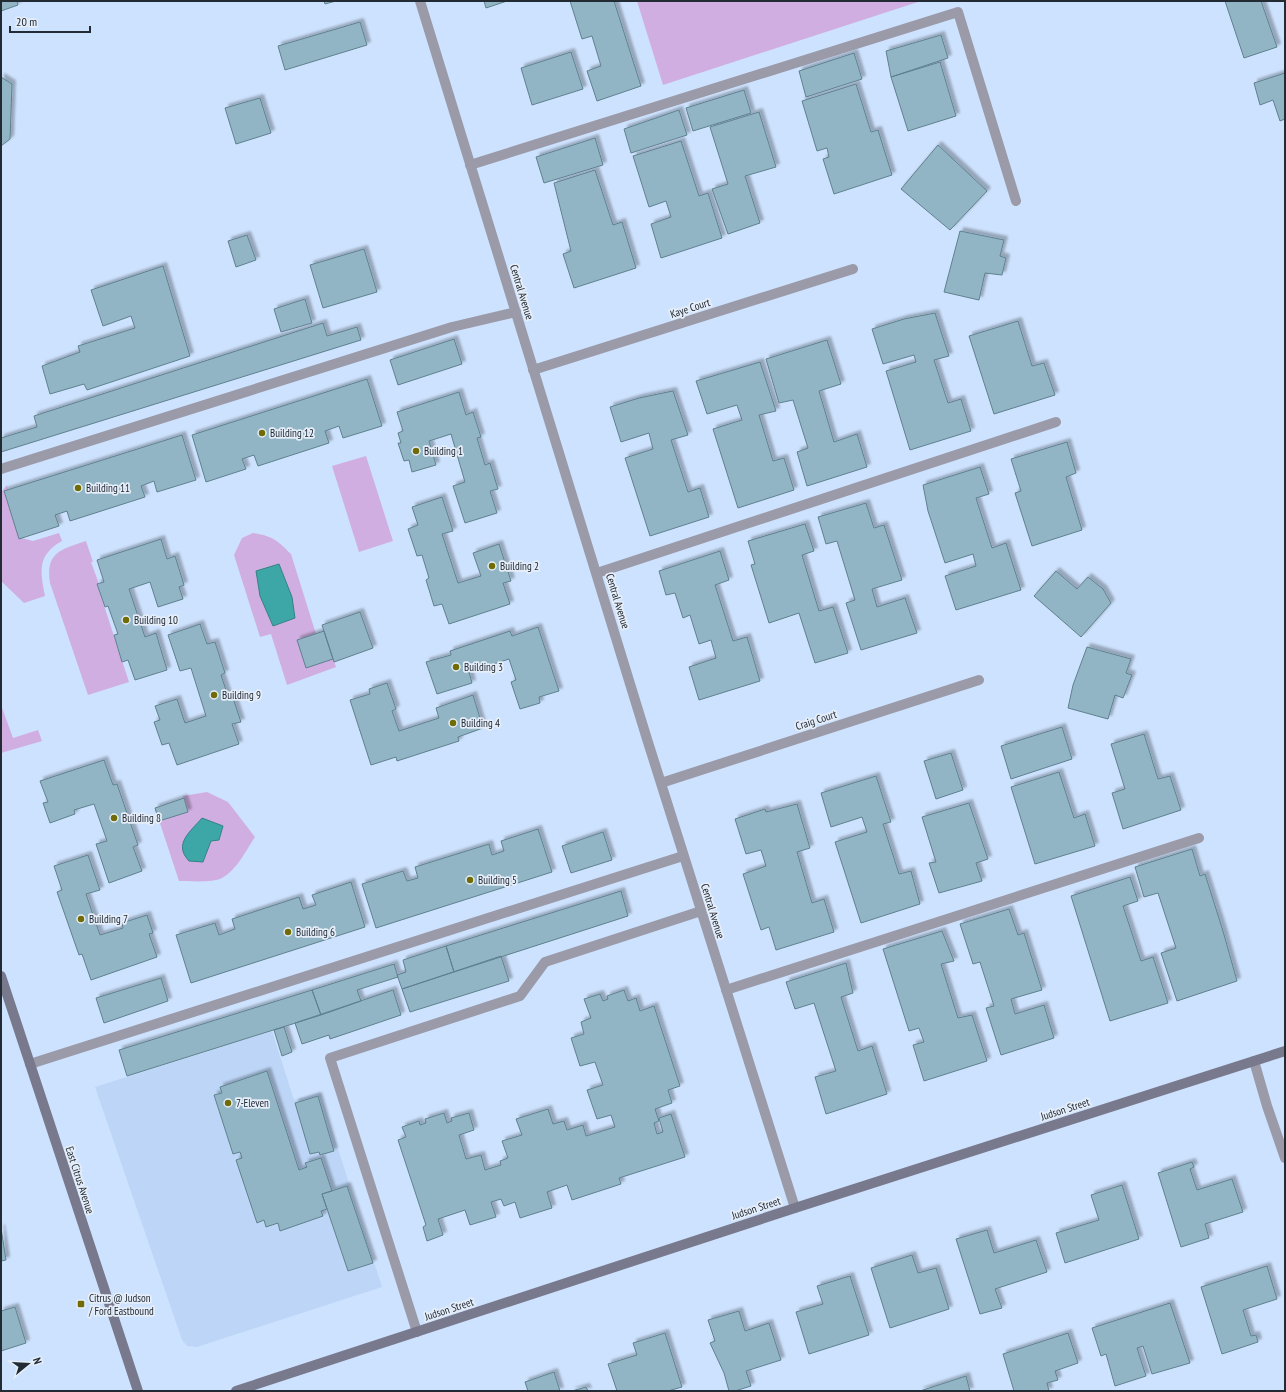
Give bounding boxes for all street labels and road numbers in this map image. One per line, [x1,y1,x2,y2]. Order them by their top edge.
street label: Central Avenue [507,263,537,322]
street label: Kaye Court [668,295,712,321]
street label: Central Avenue [603,572,633,631]
street label: Craig Court [794,707,838,733]
street label: Central Avenue [698,882,728,941]
street label: Judson Street [1038,1095,1091,1124]
street label: East Citrus Avenue [63,1145,98,1216]
street label: Judson Street [729,1194,782,1223]
street label: Judson Street [422,1295,475,1324]

